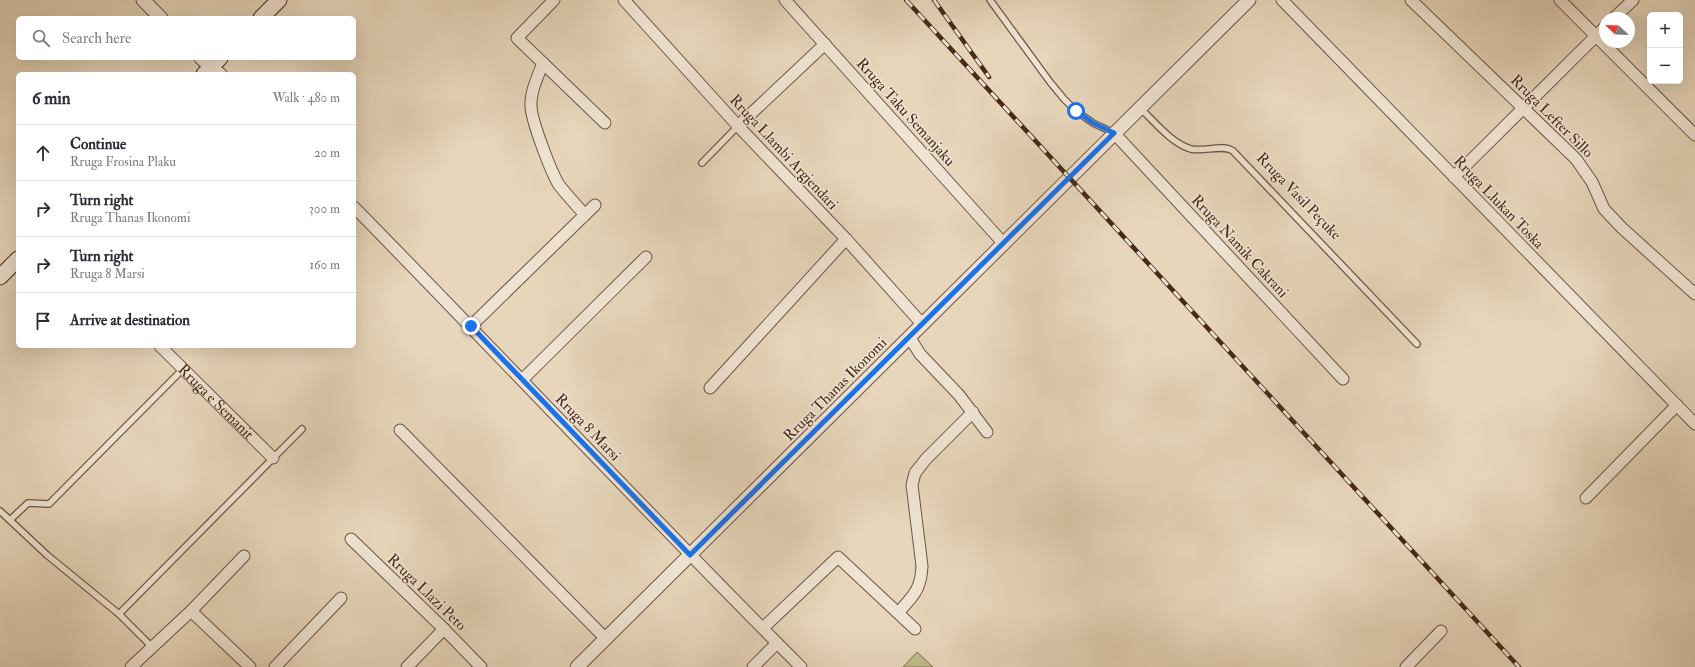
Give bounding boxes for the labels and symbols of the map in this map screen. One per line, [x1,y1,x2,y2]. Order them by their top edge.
north arrow [1599,12,1635,48]
street label: Rruga Taku Semanjaku [852,54,959,171]
street label: Rruga Lefter Sillo [1506,71,1597,162]
street label: Rruga Llambi Argjendari [725,91,842,214]
route start [1067,102,1085,120]
street label: Rruga Vasil Peçuke [1252,149,1345,244]
street label: Rruga Llukan Toska [1449,152,1548,253]
street label: Rruga Namik Cakrani [1187,191,1292,302]
route end [462,317,480,335]
street label: Rruga Thanas Ikonomi [780,334,891,445]
street label: Rruga e Semanit [174,360,258,444]
street label: Rruga 8 Marsi [551,390,624,465]
street label: Rruga Llazi Peto [383,550,470,635]

